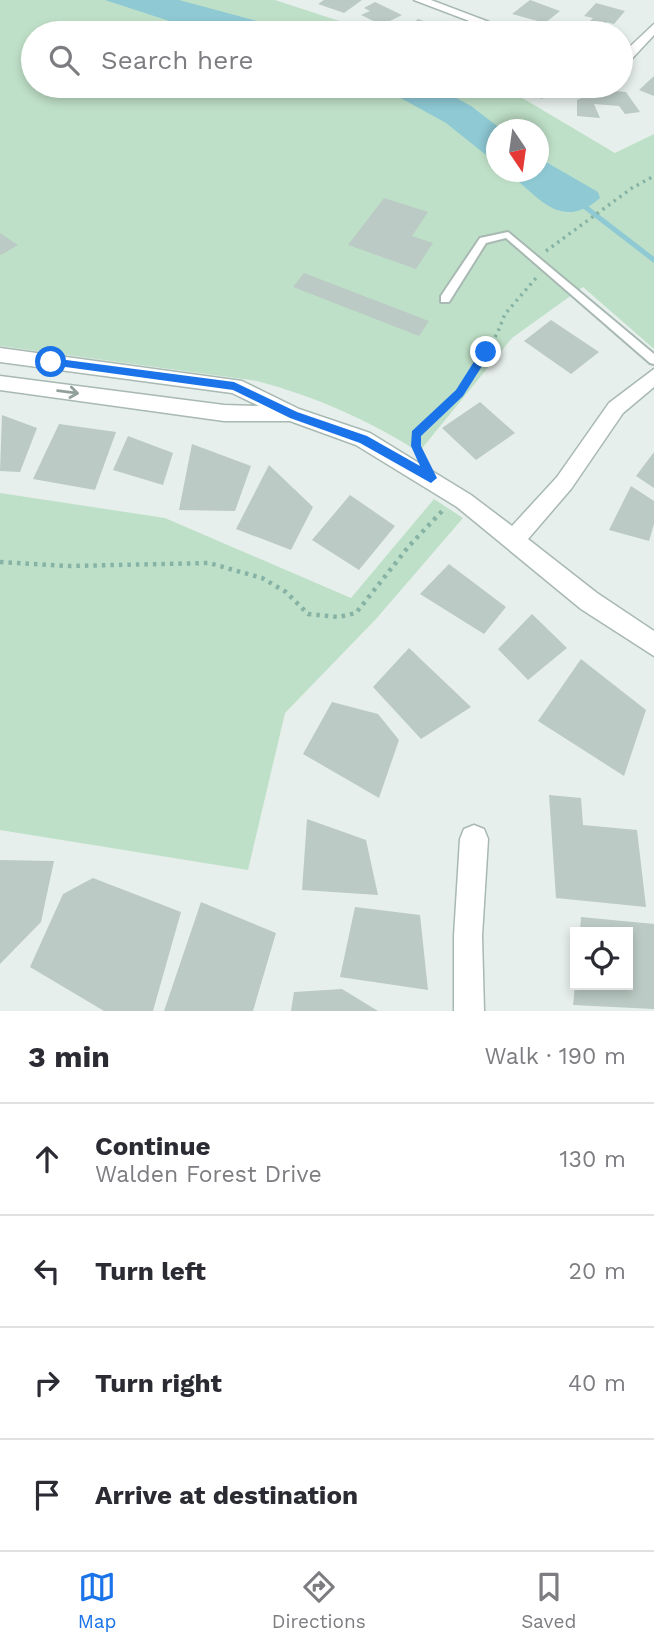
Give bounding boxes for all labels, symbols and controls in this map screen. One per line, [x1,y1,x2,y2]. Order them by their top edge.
search box [21,21,633,98]
icon: search [45,41,83,79]
text: Search here [101,45,253,75]
north arrow [486,119,549,182]
route end [470,336,501,367]
route start [35,346,66,377]
one-way arrow [56,386,78,399]
map controls [570,927,633,990]
button: locate [570,927,633,990]
text: 3 min [28,1039,110,1074]
text: Walk · 190 m [485,1043,626,1070]
text: Continue [95,1131,211,1161]
icon: ahead [28,1140,66,1178]
text: 130 m [560,1146,626,1173]
text: Walden Forest Drive [95,1161,322,1188]
icon: left [28,1252,66,1290]
text: Turn left [95,1256,206,1286]
text: 20 m [569,1258,626,1285]
icon: right [28,1364,66,1402]
text: Turn right [95,1368,222,1398]
text: 40 m [568,1370,626,1397]
icon: arrive [28,1476,66,1514]
text: Arrive at destination [95,1480,358,1510]
tab: Map [78,1568,116,1633]
tab: Directions [272,1568,366,1633]
tab: Saved [521,1568,576,1633]

